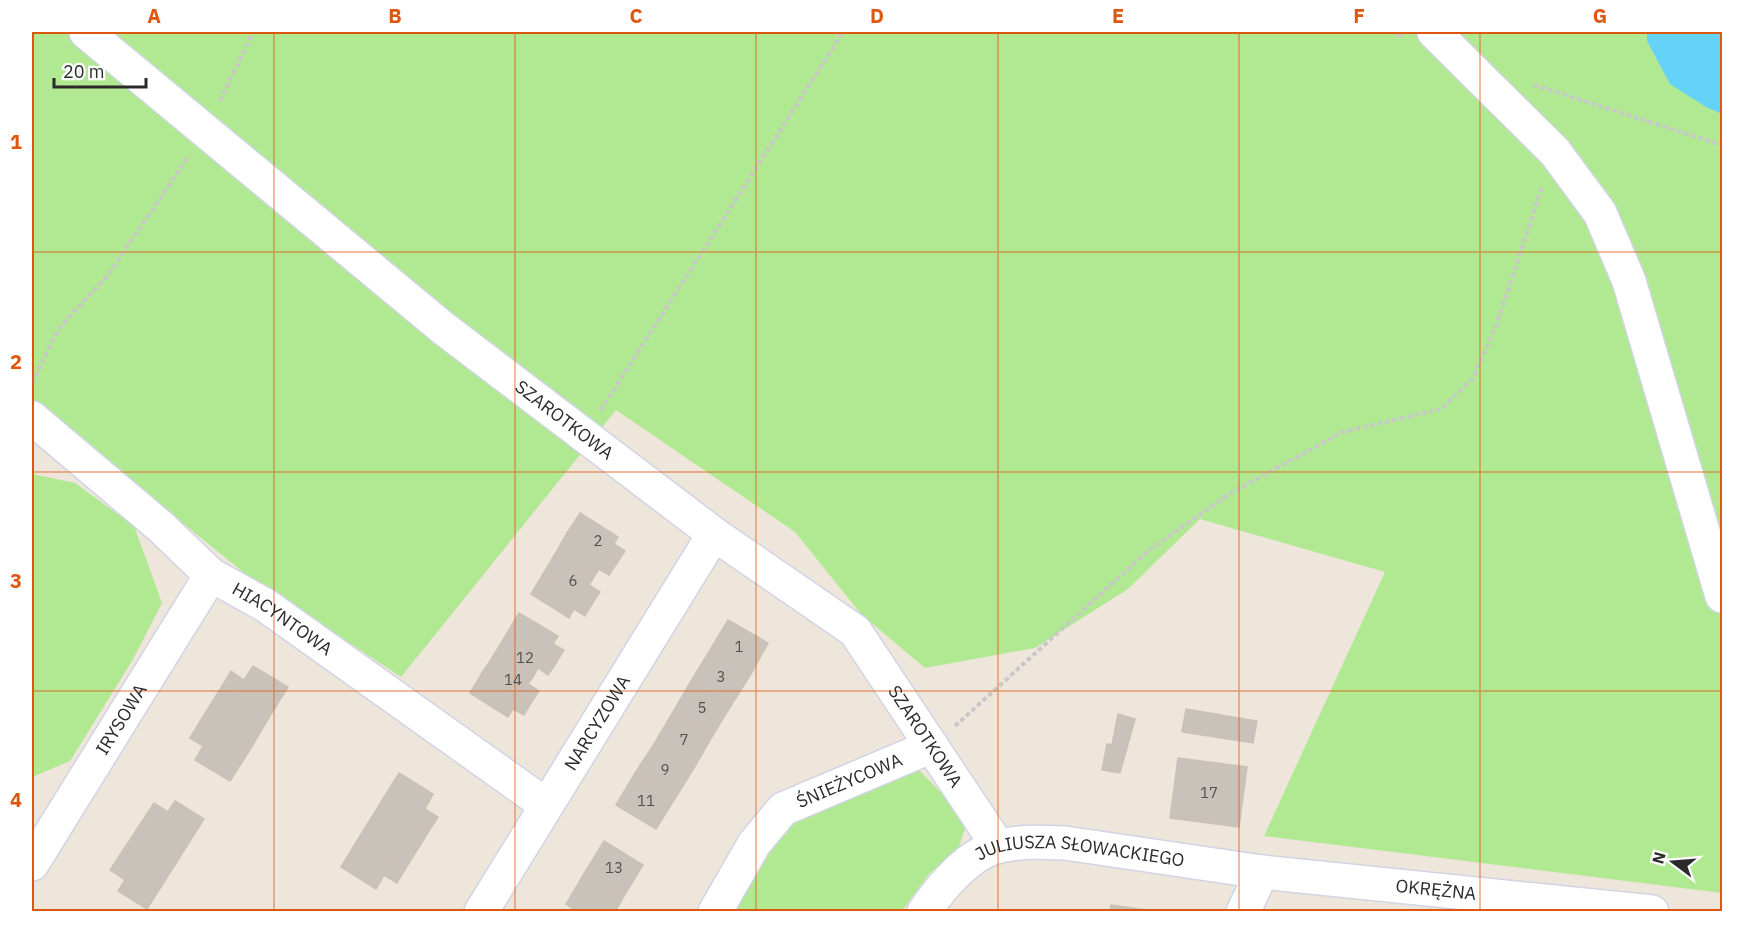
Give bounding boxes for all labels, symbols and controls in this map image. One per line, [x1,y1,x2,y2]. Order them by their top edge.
text: A [147,2,161,29]
text: B [388,2,402,29]
text: C [629,2,643,29]
text: D [870,2,884,29]
text: E [1112,2,1124,29]
text: F [1353,2,1365,29]
text: G [1593,2,1607,29]
scale bar [54,51,146,89]
text: 20 m [63,60,105,83]
text: 1 [10,128,22,155]
text: 2 [10,348,22,375]
street label: SZAROTKOWA [511,375,619,465]
house number: 2 [593,531,603,550]
text: 3 [10,567,22,594]
house number: 6 [568,571,578,590]
street label: HIACYNTOWA [228,577,338,661]
house number: 1 [734,637,744,656]
house number: 12 [516,648,534,667]
house number: 3 [716,667,726,686]
house number: 14 [504,670,522,689]
street label: NARCYZOWA [559,670,635,775]
street label: IRYSOWA [90,679,152,759]
street label: SZAROTKOWA [883,681,968,792]
house number: 5 [697,698,707,717]
house number: 7 [679,730,689,749]
street label: ŚNIEŻYCOWA [793,748,906,813]
house number: 9 [660,760,670,779]
house number: 17 [1200,783,1218,802]
text: 4 [10,786,22,813]
house number: 11 [637,791,655,810]
street label: JULIUSZA SŁOWACKIEGO [971,830,1186,871]
north arrow [1643,832,1703,892]
text: N [1647,850,1670,866]
house number: 13 [605,858,623,877]
street label: OKRĘŻNA [1395,874,1478,905]

